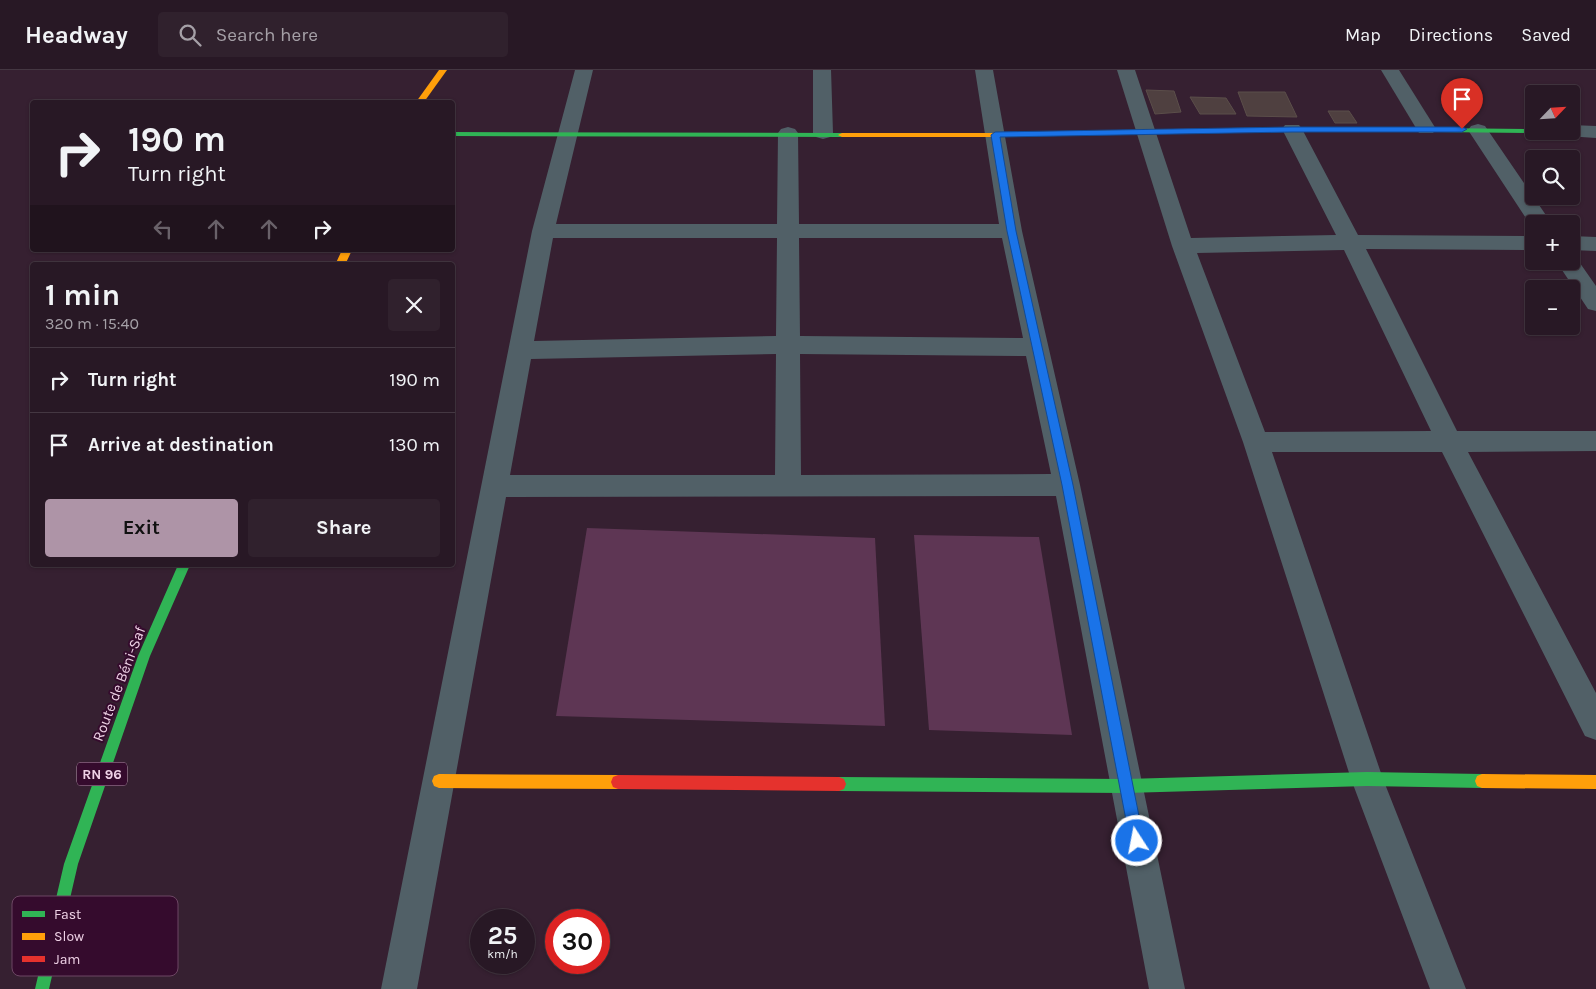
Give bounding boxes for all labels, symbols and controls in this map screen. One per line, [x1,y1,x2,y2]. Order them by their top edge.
search box [158,12,508,57]
text: Headway [25,21,128,49]
icon: search [176,21,204,49]
text: Search here [216,24,318,46]
text: Map [1345,24,1381,46]
text: Directions [1409,24,1493,46]
text: Saved [1521,24,1571,46]
pin [1441,78,1483,129]
icon: arrive [1448,85,1476,113]
north arrow [1525,85,1580,140]
map controls [1525,85,1580,335]
text: 190 m [128,119,226,160]
icon: right [45,120,110,185]
button: search [1525,150,1580,205]
text: Turn right [128,161,226,187]
icon: left [149,215,177,243]
icon: ahead [202,215,230,243]
icon: ahead [255,215,283,243]
icon: right [308,215,336,243]
button: + [1525,215,1580,270]
text: 1 min [45,277,120,313]
button: close [388,279,440,331]
button: − [1525,280,1580,335]
text: 320 m · 15:40 [45,314,139,333]
icon: right [45,366,73,394]
text: Turn right [88,369,177,391]
text: 190 m [389,369,440,391]
icon: arrive [45,431,73,459]
text: Arrive at destination [88,434,274,456]
text: 130 m [389,434,440,456]
button: Exit [45,499,238,557]
button: Share [248,499,440,557]
street label: Route de Béni-Saf [89,623,150,744]
road number: RN 96 [77,762,127,786]
position arrow [1110,814,1162,866]
legend [12,896,178,976]
text: Fast [54,906,81,923]
speed limit sign: 30 [545,909,610,974]
text: 25 [488,921,517,950]
text: Slow [54,928,84,945]
text: km/h [487,947,518,961]
text: Jam [54,951,80,968]

